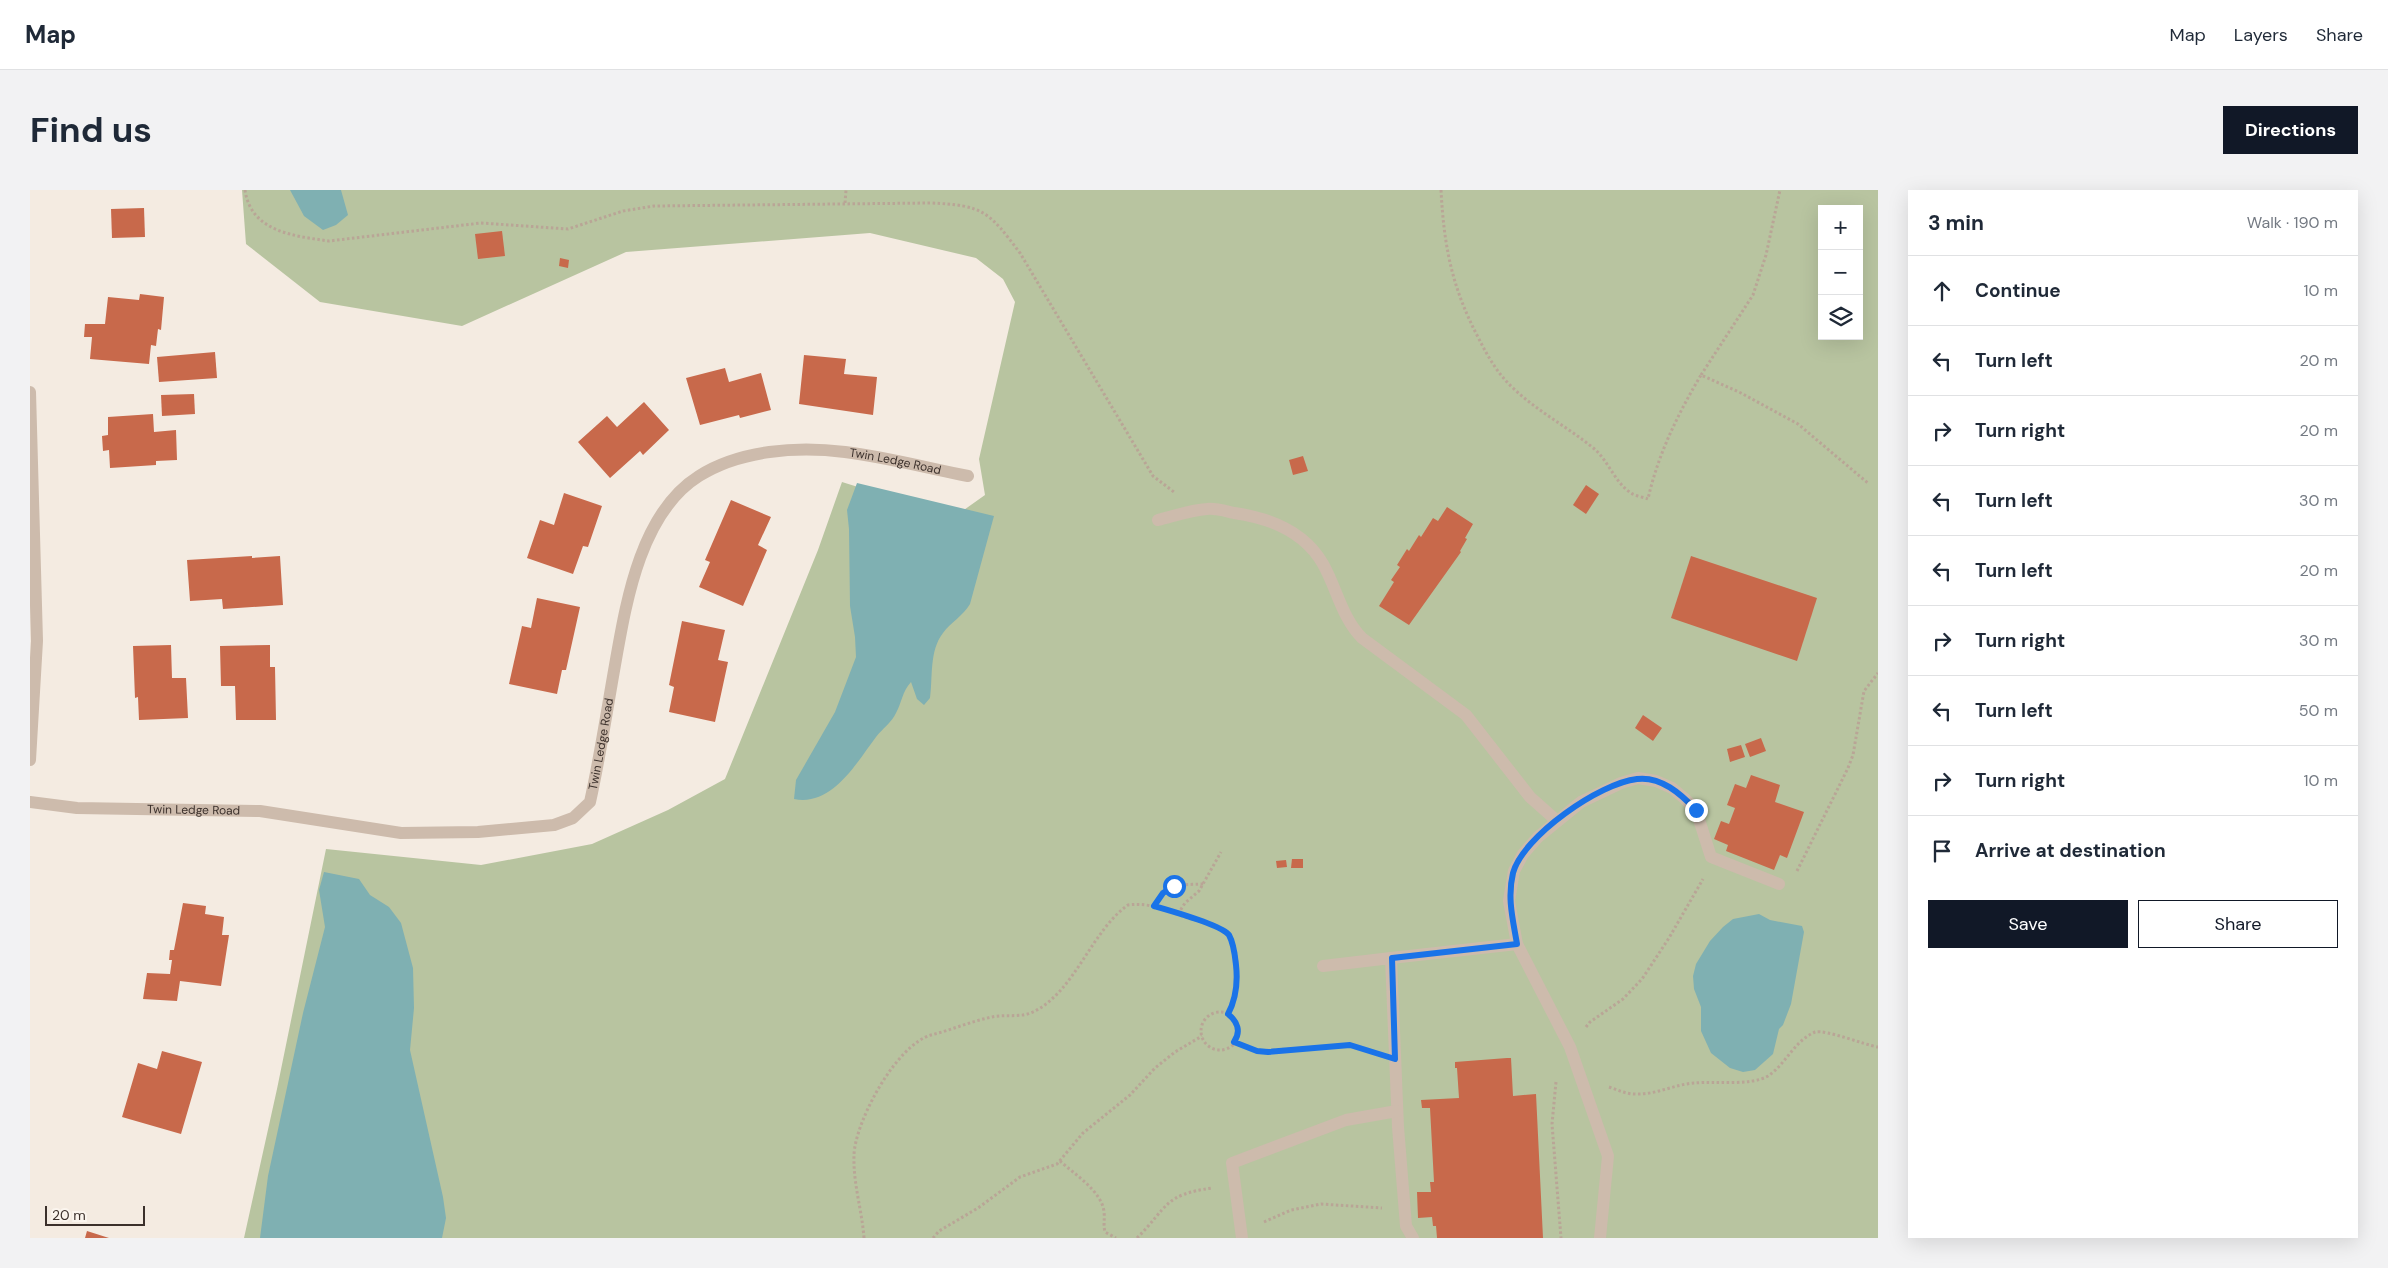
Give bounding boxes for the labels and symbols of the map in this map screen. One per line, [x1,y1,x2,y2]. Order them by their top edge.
street label: Twin Ledge Road [848,445,943,478]
street label: Twin Ledge Road [585,697,617,792]
route end [1685,799,1708,822]
street label: Twin Ledge Road [147,801,240,819]
route start [1163,875,1186,898]
scale bar [45,1203,145,1226]

